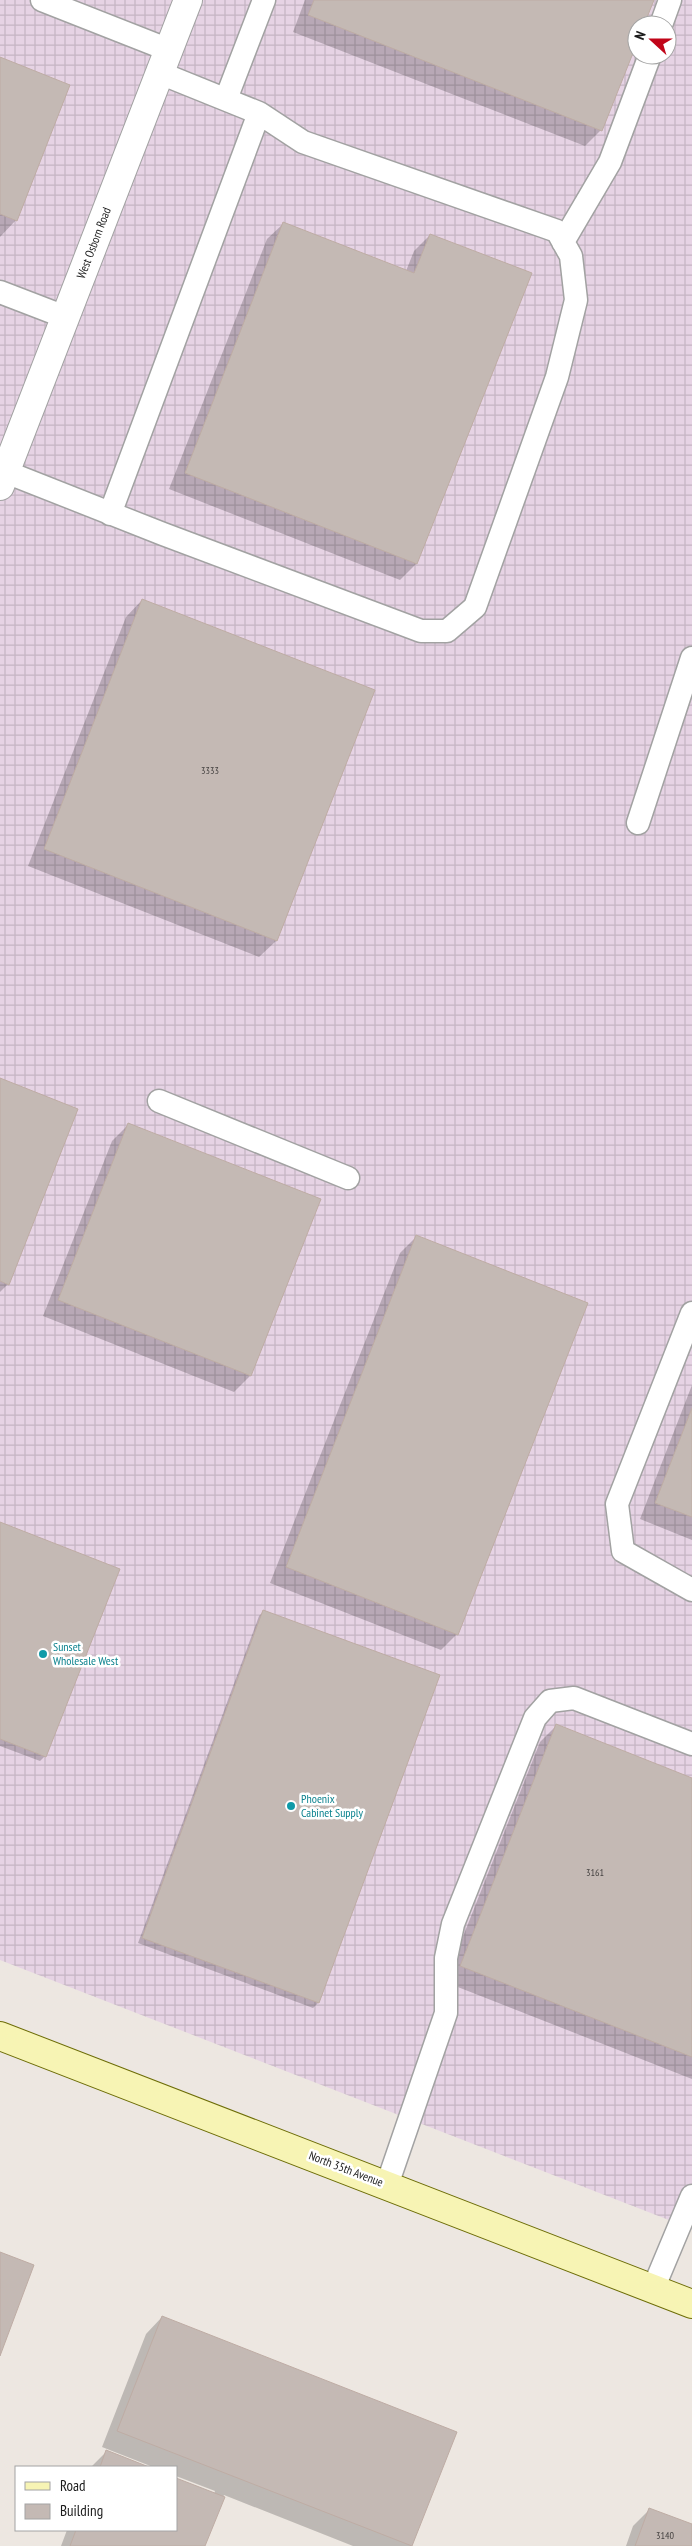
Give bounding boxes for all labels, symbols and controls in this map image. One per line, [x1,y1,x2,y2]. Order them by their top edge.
north arrow [627,15,677,65]
text: N [630,29,650,42]
street label: West Osborn Road [73,205,114,281]
house number: 3333 [201,764,219,777]
place label: Sunset Wholesale West [53,1639,119,1668]
marker: Sunset Wholesale West [37,1648,49,1660]
place label: Phoenix Cabinet Supply [301,1791,364,1820]
marker: Phoenix Cabinet Supply [285,1800,297,1812]
house number: 3161 [586,1866,604,1879]
street label: North 35th Avenue [307,2148,385,2190]
legend [15,2466,178,2531]
text: Road [60,2476,86,2495]
text: Building [60,2501,103,2520]
house number: 3140 [656,2529,675,2542]

